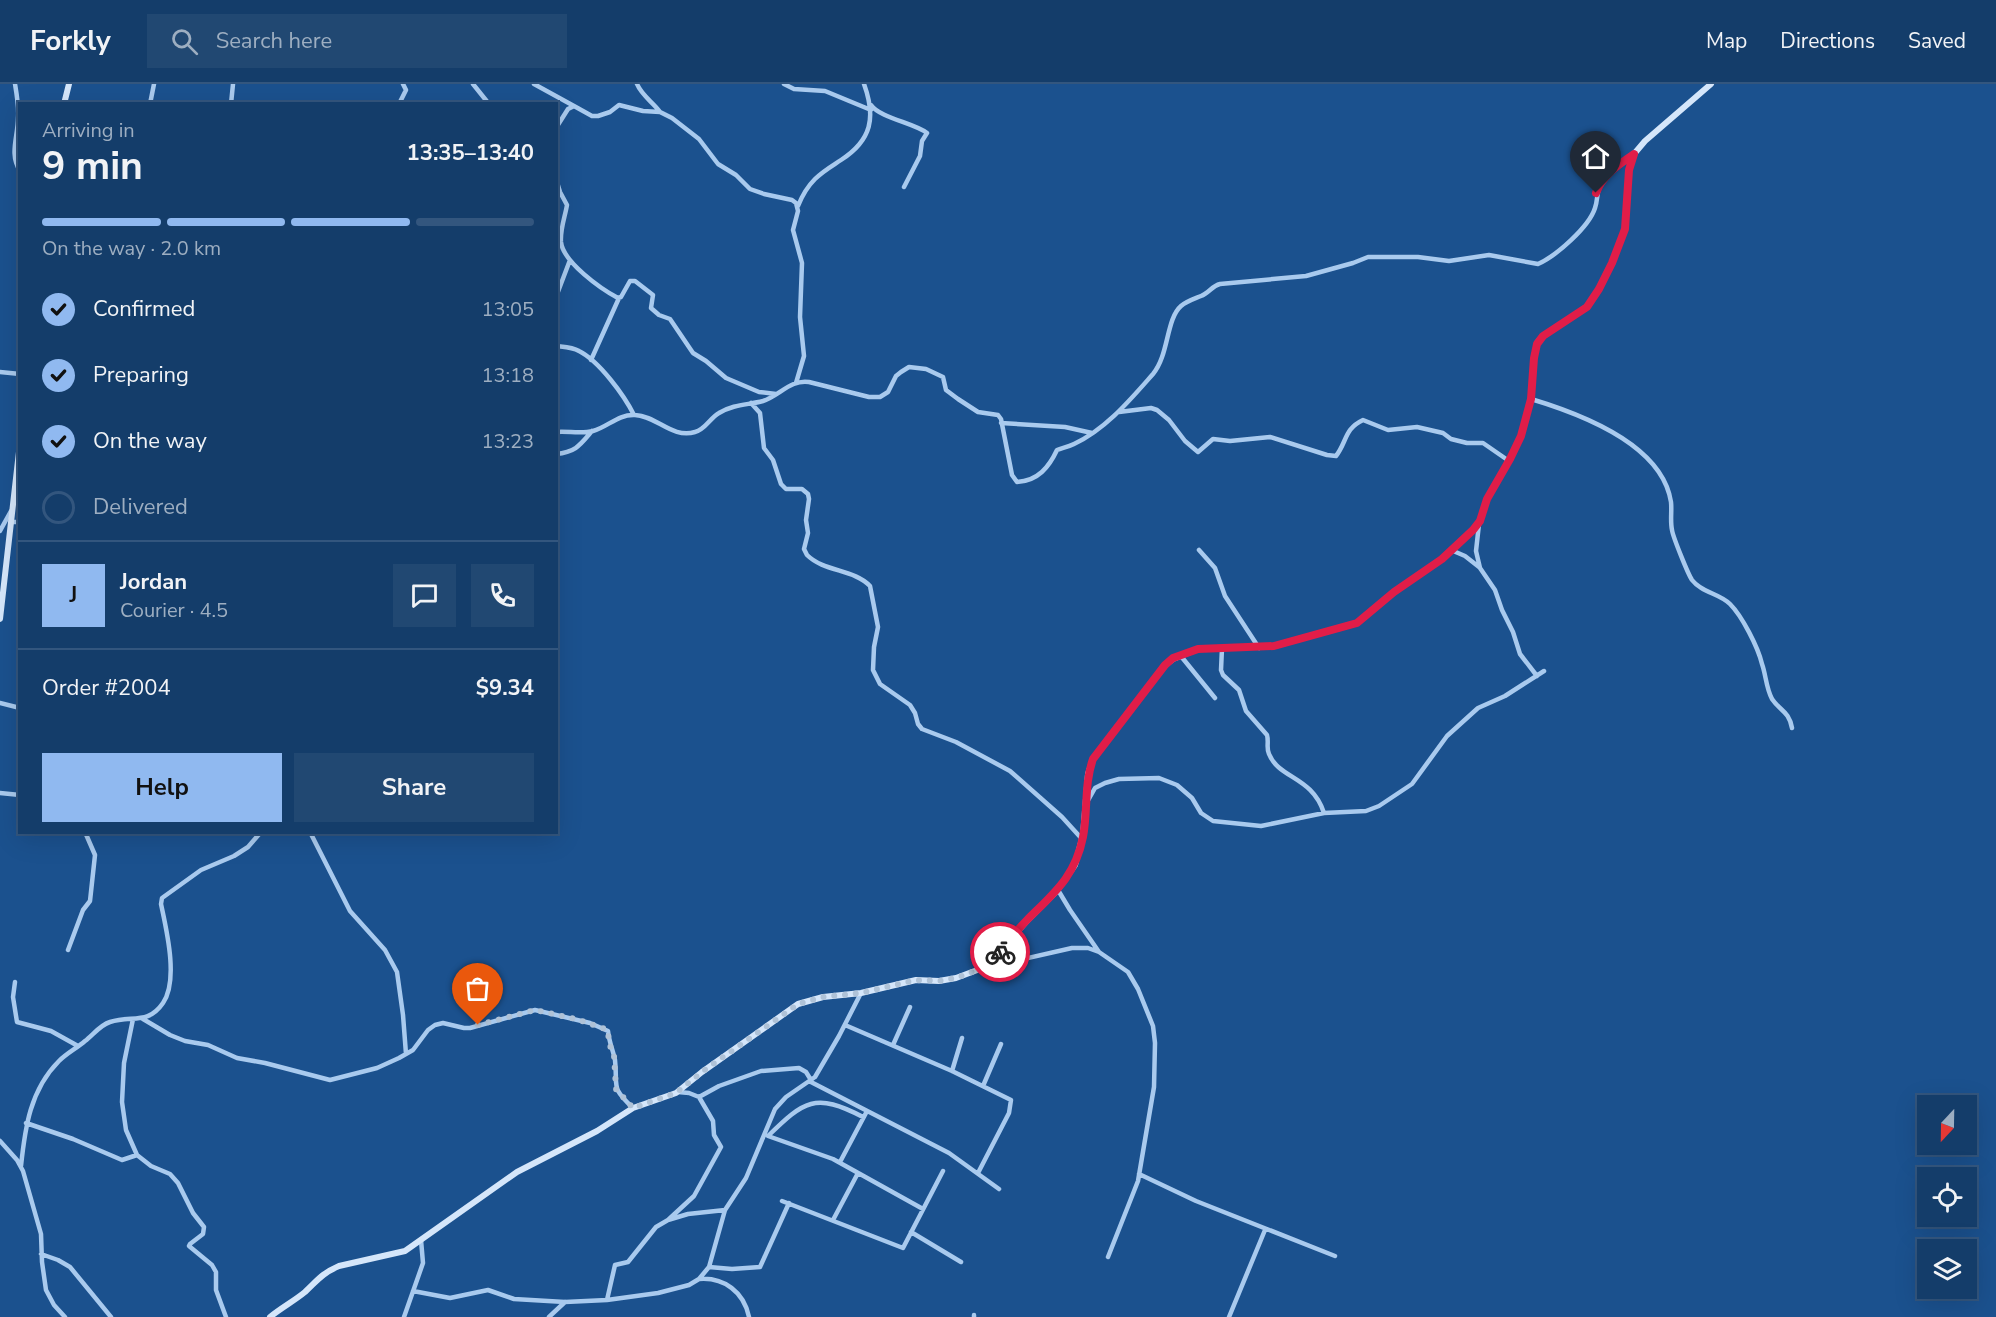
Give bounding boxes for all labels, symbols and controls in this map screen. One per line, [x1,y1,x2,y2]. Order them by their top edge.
search box [147,14,567,68]
text: Forkly [30,22,111,60]
icon: search [168,25,201,58]
text: Search here [216,26,332,56]
text: Map [1706,27,1747,55]
text: Directions [1780,27,1875,55]
text: Saved [1908,27,1966,55]
text: Arriving in [42,117,135,144]
pin [1570,131,1621,193]
text: 13:35–13:40 [406,138,534,168]
text: 9 min [42,140,143,193]
icon: home [1579,140,1612,173]
text: On the way · 2.0 km [42,235,221,262]
icon: check [42,293,75,326]
text: Confirmed [93,294,195,324]
text: 13:05 [481,296,534,323]
icon: check [42,359,75,392]
text: Preparing [93,360,189,390]
text: 13:18 [481,362,534,389]
icon: check [42,425,75,458]
text: On the way [93,426,207,456]
text: 13:23 [481,428,534,455]
text: Delivered [93,492,188,522]
button: chat [393,564,456,627]
button: phone [471,564,534,627]
text: Jordan [120,567,187,597]
text: J [70,580,77,610]
text: Courier · 4.5 [120,597,228,624]
text: Order #2004 [42,673,171,703]
text: $9.34 [476,673,534,703]
button: Help [42,753,282,822]
button: Share [294,753,534,822]
courier [970,922,1030,982]
icon: bike [984,936,1017,969]
pin [452,963,503,1025]
icon: bag [461,972,494,1005]
north arrow [1917,1095,1977,1155]
map controls [1917,1095,1977,1299]
button: locate [1917,1167,1977,1227]
button: layers [1917,1239,1977,1299]

